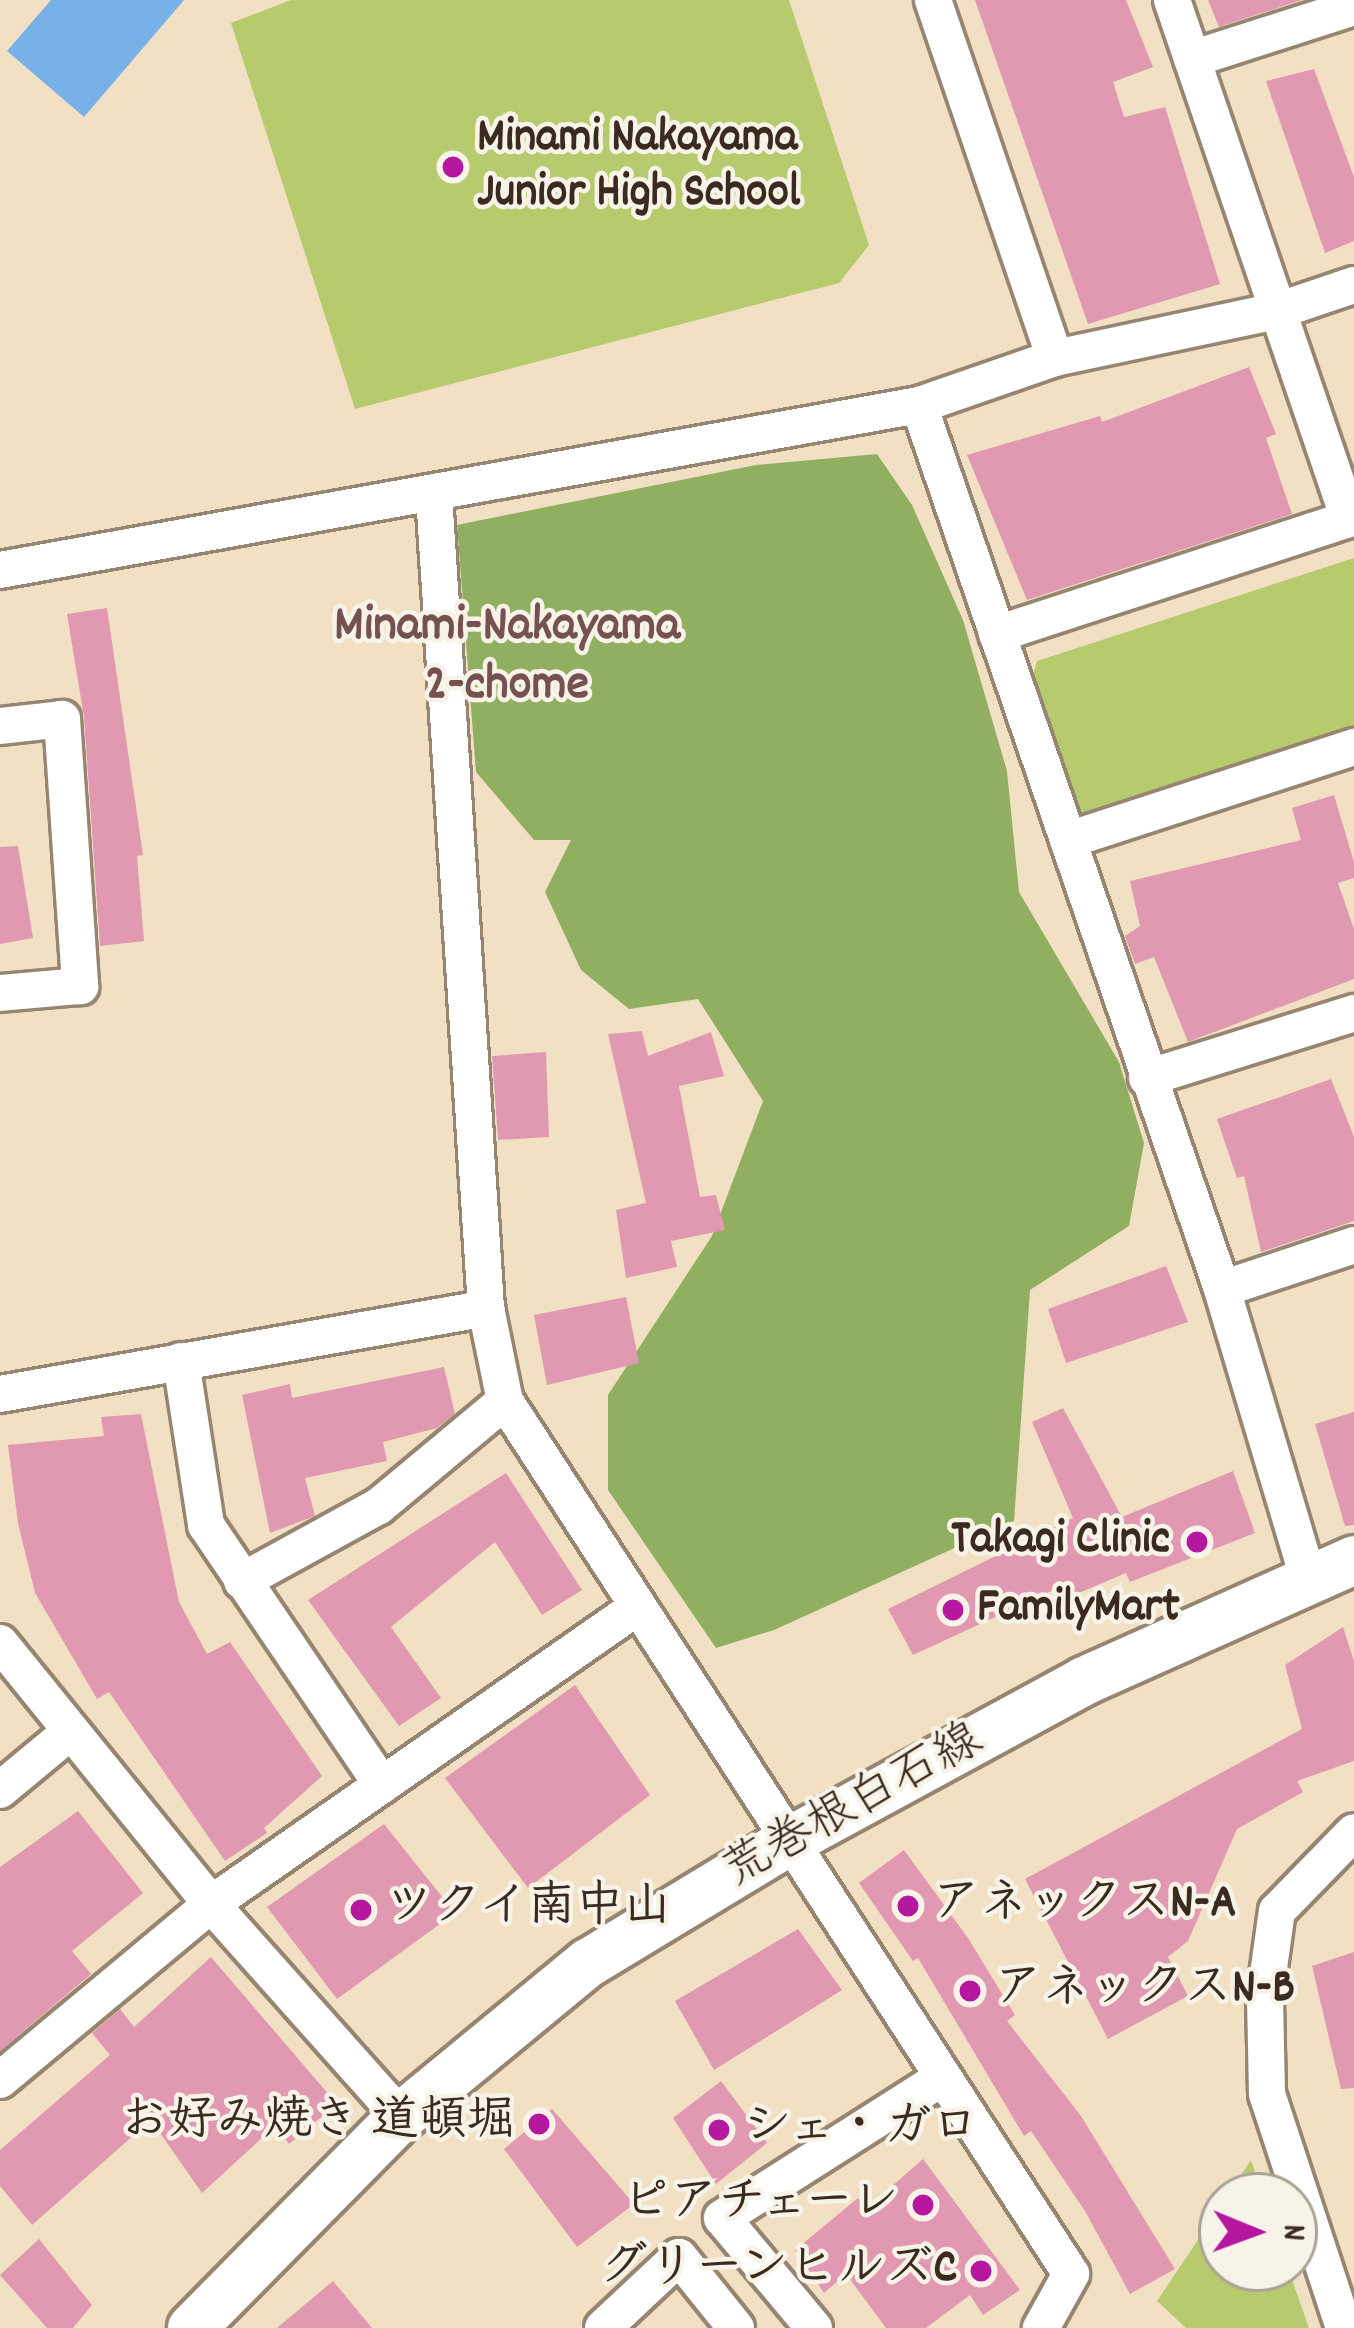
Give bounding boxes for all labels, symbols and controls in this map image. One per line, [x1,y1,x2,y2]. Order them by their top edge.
place label: Minami Nakayama Junior High School [477,110,800,223]
marker: Minami Nakayama Junior High School [440,154,466,180]
district label: Minami-Nakayama 2-chome [334,598,680,718]
place label: Takagi Clinic [951,1513,1170,1571]
marker: Takagi Clinic [1181,1526,1213,1558]
place label: FamilyMart [977,1581,1180,1639]
marker: FamilyMart [940,1597,966,1623]
street label: 荒巻根白石線 [714,1713,994,1903]
place label: アネックスN-A [932,1877,1238,1935]
place label: ツクイ南中山 [385,1881,673,1939]
marker: アネックスN-A [895,1893,921,1919]
marker: ツクイ南中山 [348,1897,374,1923]
place label: アネックスN-B [994,1962,1297,2020]
marker: アネックスN-B [957,1978,983,2004]
place label: お好み焼き 道頓堀 [120,2095,515,2153]
place label: シェ・ガロ [743,2101,983,2159]
marker: お好み焼き 道頓堀 [526,2111,552,2137]
marker: シェ・ガロ [706,2117,732,2143]
north arrow [1198,2172,1318,2292]
place label: ピアチェーレ [614,2176,899,2234]
marker: ピアチェーレ [910,2192,936,2218]
text: N [1268,2224,1315,2241]
place label: グリーンヒルズC [597,2242,957,2300]
marker: グリーンヒルズC [968,2258,994,2284]

